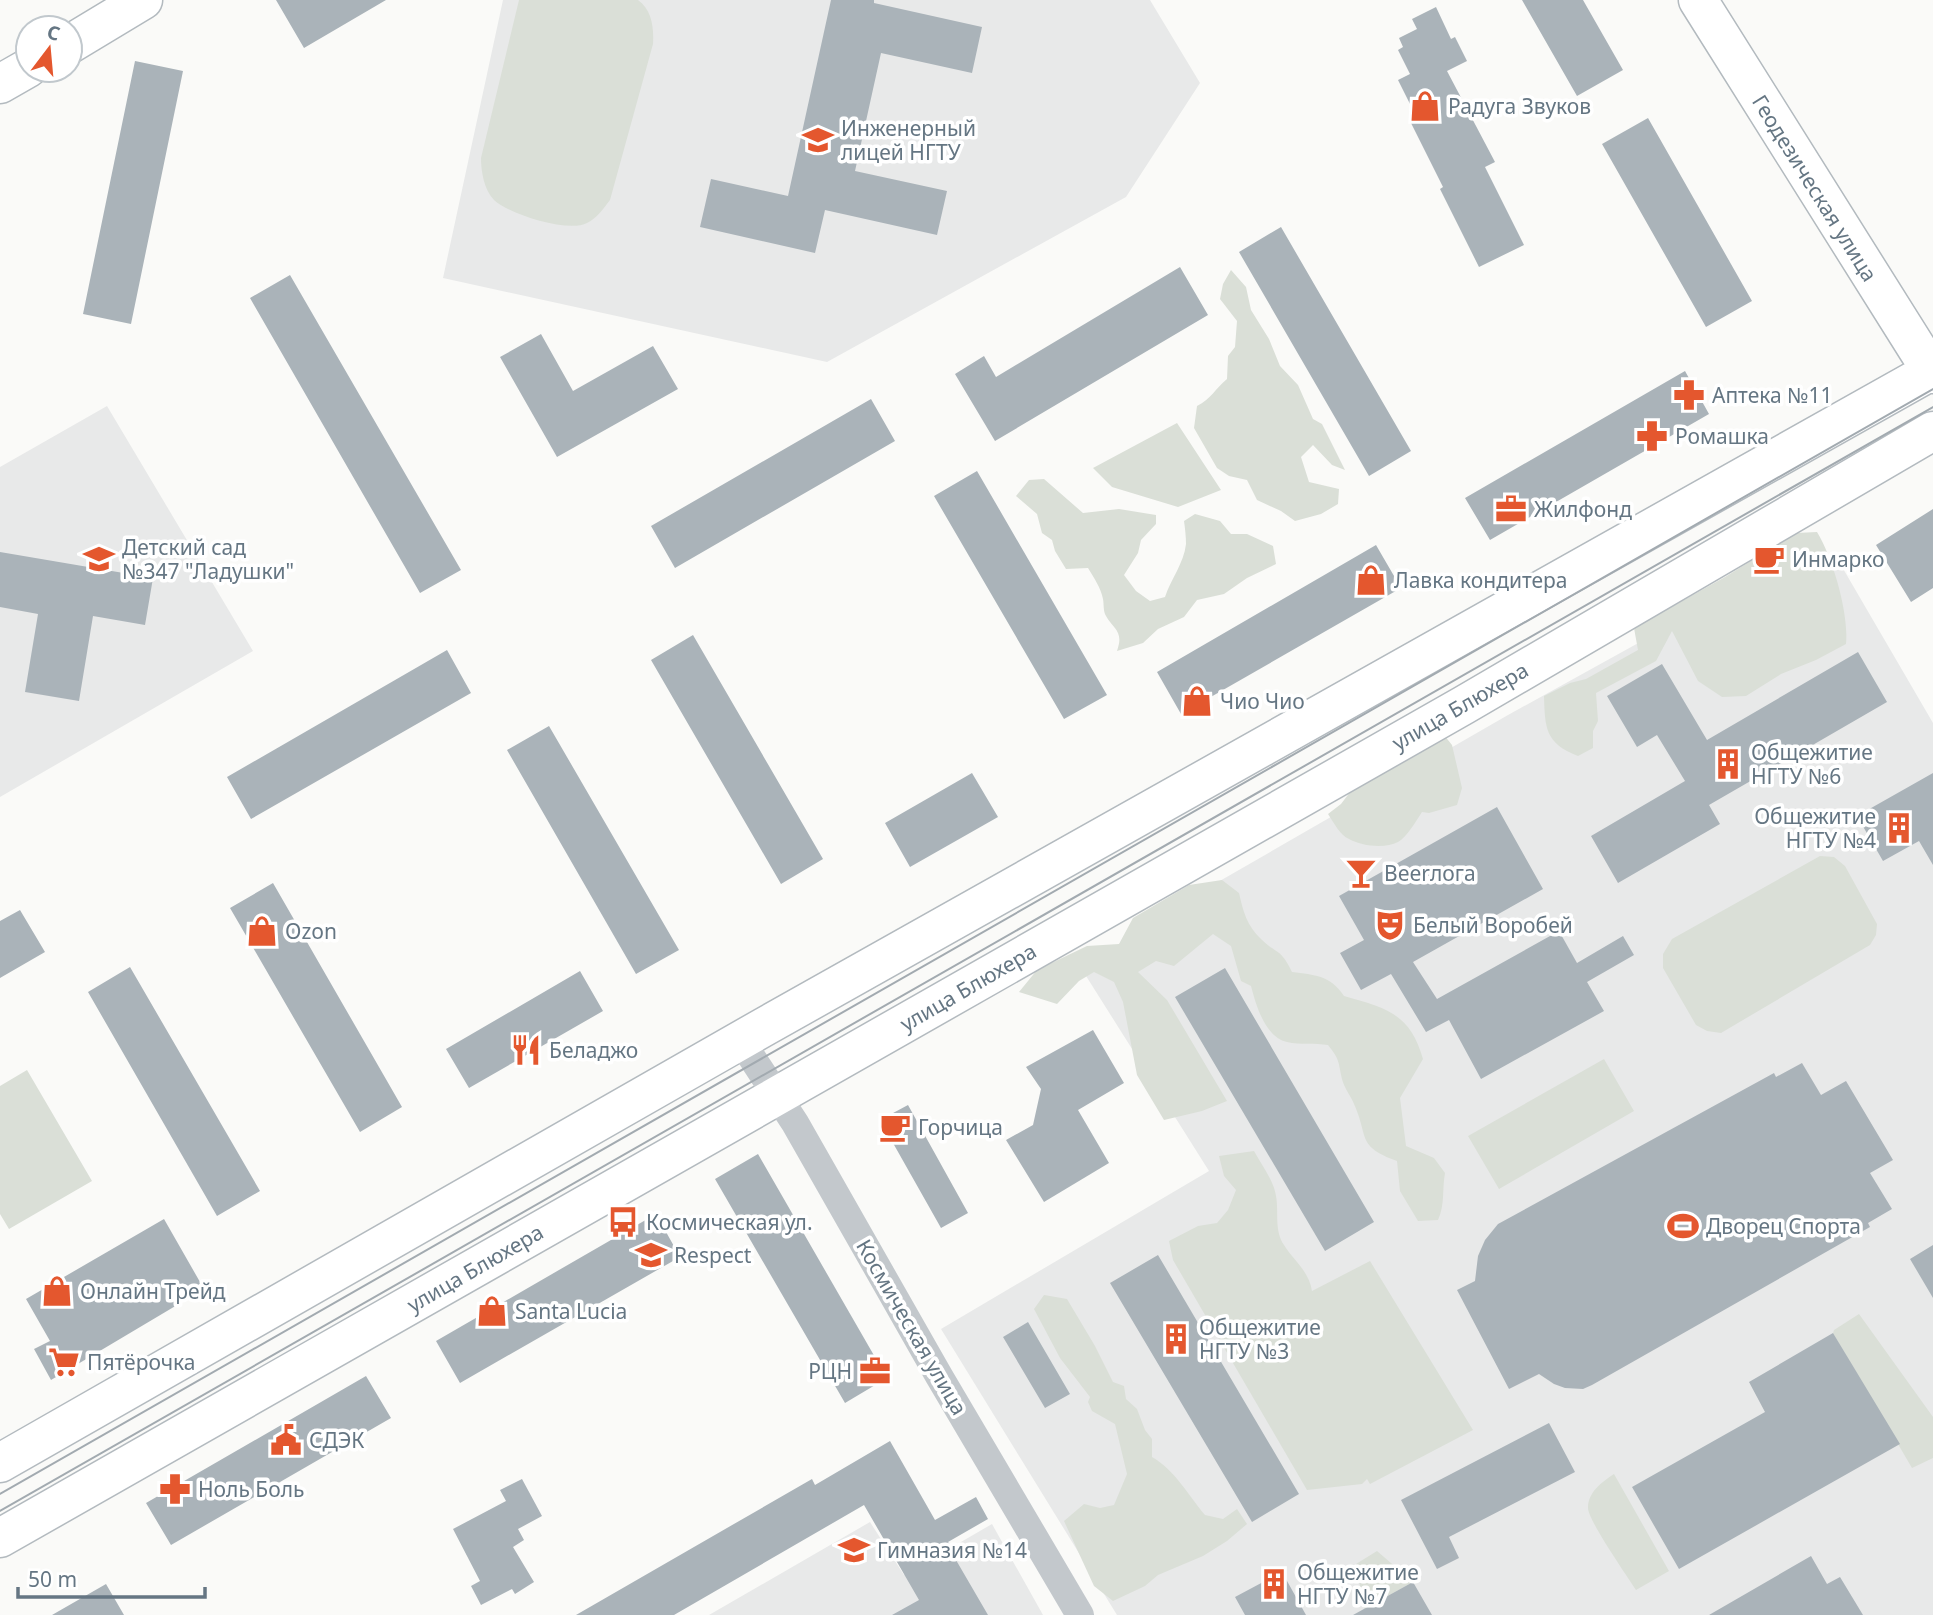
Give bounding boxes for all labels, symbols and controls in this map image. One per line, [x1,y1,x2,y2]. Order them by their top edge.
north arrow [14,14,84,84]
text: С [44,18,63,47]
shop icon: Радуга Звуков [1408,89,1442,123]
street label: Геодезическая улица [1746,89,1884,287]
place label: Радуга Звуков [1448,92,1591,120]
place label: Инженерный лицей НГТУ [841,114,976,166]
school or university icon: Инженерный лицей НГТУ [801,123,835,157]
pharmacy icon: Аптека №11 [1672,378,1706,412]
place label: Аптека №11 [1712,381,1833,409]
pharmacy icon: Ромашка [1635,419,1669,453]
place label: Ромашка [1675,422,1769,450]
office icon: Жилфонд [1494,492,1528,526]
place label: Жилфонд [1534,495,1632,523]
place label: Детский сад №347 "Ладушки" [122,533,294,585]
school or university icon: Детский сад №347 "Ладушки" [82,542,116,576]
cafe icon: Инмарко [1752,542,1786,576]
place label: Инмарко [1792,545,1885,573]
shop icon: Лавка кондитера [1354,563,1388,597]
place label: Лавка кондитера [1394,566,1568,594]
street label: улица Блюхера [1387,656,1533,756]
shop icon: Чио Чио [1180,684,1214,718]
place label: Чио Чио [1220,687,1305,715]
place label: Общежитие НГТУ №6 [1751,738,1873,790]
building icon: Общежитие НГТУ №6 [1711,747,1745,781]
place label: Общежитие НГТУ №4 [1754,802,1876,854]
building icon: Общежитие НГТУ №4 [1882,811,1916,845]
bar icon: Beerлога [1344,856,1378,890]
place label: Beerлога [1384,859,1476,887]
theatre icon: Белый Воробей [1373,908,1407,942]
place label: Белый Воробей [1413,911,1573,939]
shop icon: Ozon [245,914,279,948]
place label: Ozon [285,917,337,945]
street label: улица Блюхера [895,937,1041,1037]
restaurant icon: Беладжо [509,1033,543,1067]
place label: Беладжо [549,1036,638,1064]
cafe icon: Горчица [878,1110,912,1144]
place label: Горчица [918,1113,1003,1141]
bus stop icon: Космическая ул. [606,1205,640,1239]
place label: Космическая ул. [646,1208,813,1236]
sports icon: Дворец Спорта [1666,1209,1700,1243]
place label: Дворец Спорта [1706,1212,1861,1240]
street label: улица Блюхера [402,1218,548,1318]
street label: Космическая улица [850,1234,974,1420]
school or university icon: Respect [634,1238,668,1272]
place label: Respect [674,1241,752,1269]
shop icon: Онлайн Трейд [40,1274,74,1308]
place label: Онлайн Трейд [80,1277,226,1305]
shop icon: Santa Lucia [475,1294,509,1328]
place label: Santa Lucia [515,1297,627,1325]
place label: Общежитие НГТУ №3 [1199,1313,1321,1365]
building icon: Общежитие НГТУ №3 [1159,1322,1193,1356]
supermarket icon: Пятёрочка [47,1345,81,1379]
place label: Пятёрочка [87,1348,195,1376]
office icon: РЦН [858,1354,892,1388]
place label: РЦН [808,1357,852,1385]
public building icon: СДЭК [269,1423,303,1457]
place label: СДЭК [309,1426,364,1454]
pharmacy icon: Ноль Боль [158,1472,192,1506]
place label: Ноль Боль [198,1475,304,1503]
school or university icon: Гимназия №14 [837,1533,871,1567]
place label: Гимназия №14 [877,1536,1027,1564]
scale bar [18,1556,205,1600]
place label: Общежитие НГТУ №7 [1297,1558,1419,1610]
text: 50 m [28,1565,77,1593]
building icon: Общежитие НГТУ №7 [1257,1567,1291,1601]

